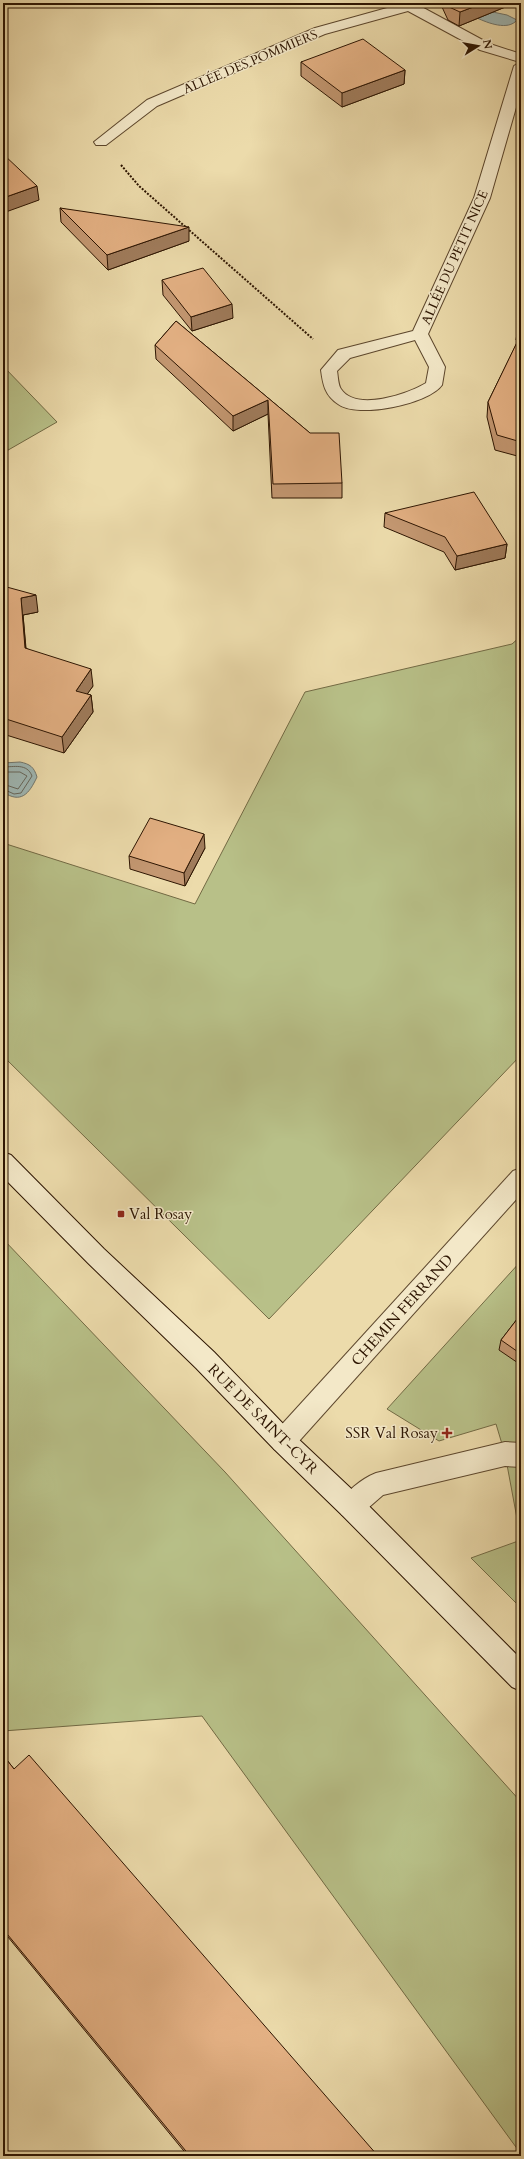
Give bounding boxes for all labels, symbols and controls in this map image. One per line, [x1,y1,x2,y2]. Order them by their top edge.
street label: ALLÉE DES POMMIERS [180,25,320,98]
north arrow [458,26,498,66]
text: N [479,38,496,51]
street label: ALLÉE DU PETIT NICE [417,187,493,327]
place label: Val Rosay [129,1204,192,1224]
marker: Val Rosay [116,1209,126,1219]
street label: CHEMIN FERRAND [347,1250,457,1370]
street label: RUE DE SAINT-CYR [204,1360,323,1479]
place label: SSR Val Rosay [345,1423,438,1443]
marker: SSR Val Rosay [441,1427,453,1439]

